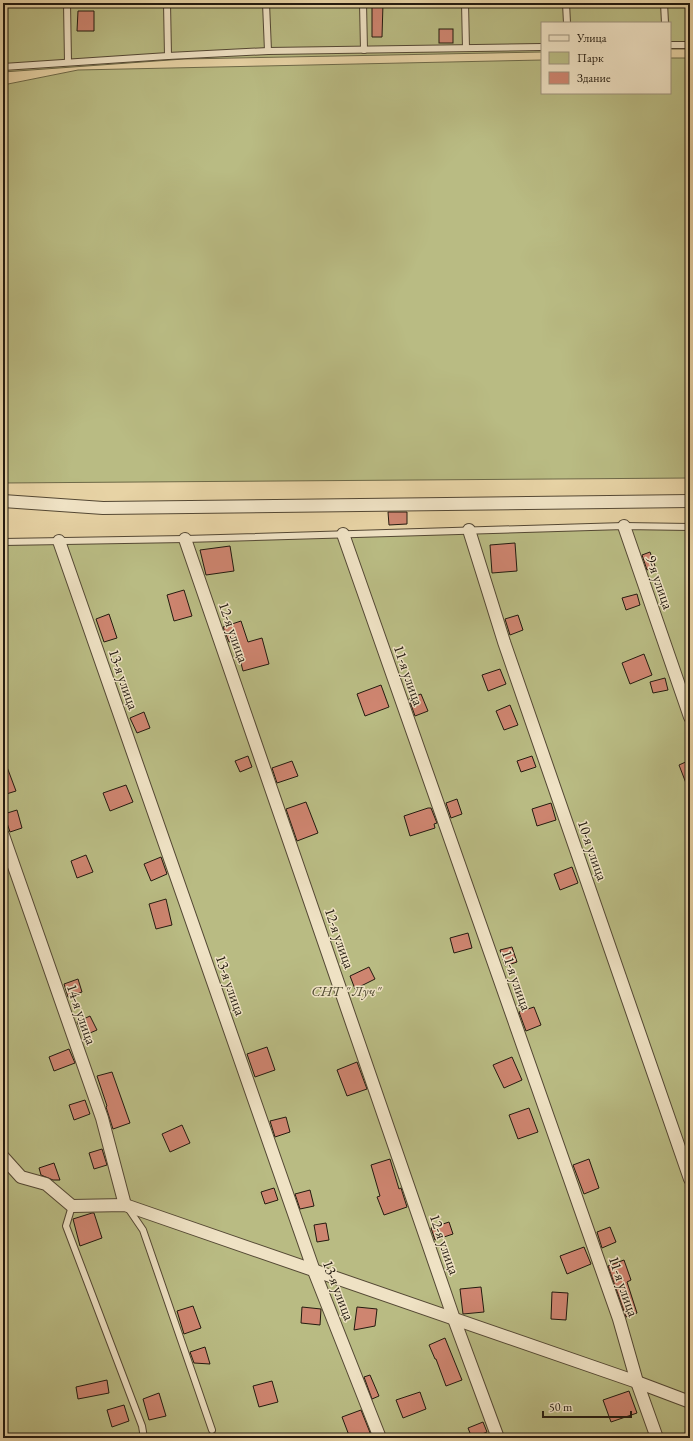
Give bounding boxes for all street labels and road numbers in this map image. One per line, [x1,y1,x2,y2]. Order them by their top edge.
street label: 9-я улица [642,552,678,612]
street label: 12-я улица [215,599,253,665]
street label: 11-я улица [390,642,428,708]
street label: 13-я улица [105,646,143,712]
street label: 10-я улица [574,817,612,883]
street label: 12-я улица [321,905,359,971]
street label: 11-я улица [498,947,536,1013]
street label: 13-я улица [212,952,250,1018]
street label: 14-я улица [63,981,101,1047]
street label: 12-я улица [426,1211,464,1277]
street label: 11-я улица [605,1253,643,1319]
street label: 13-я улица [319,1257,359,1323]

